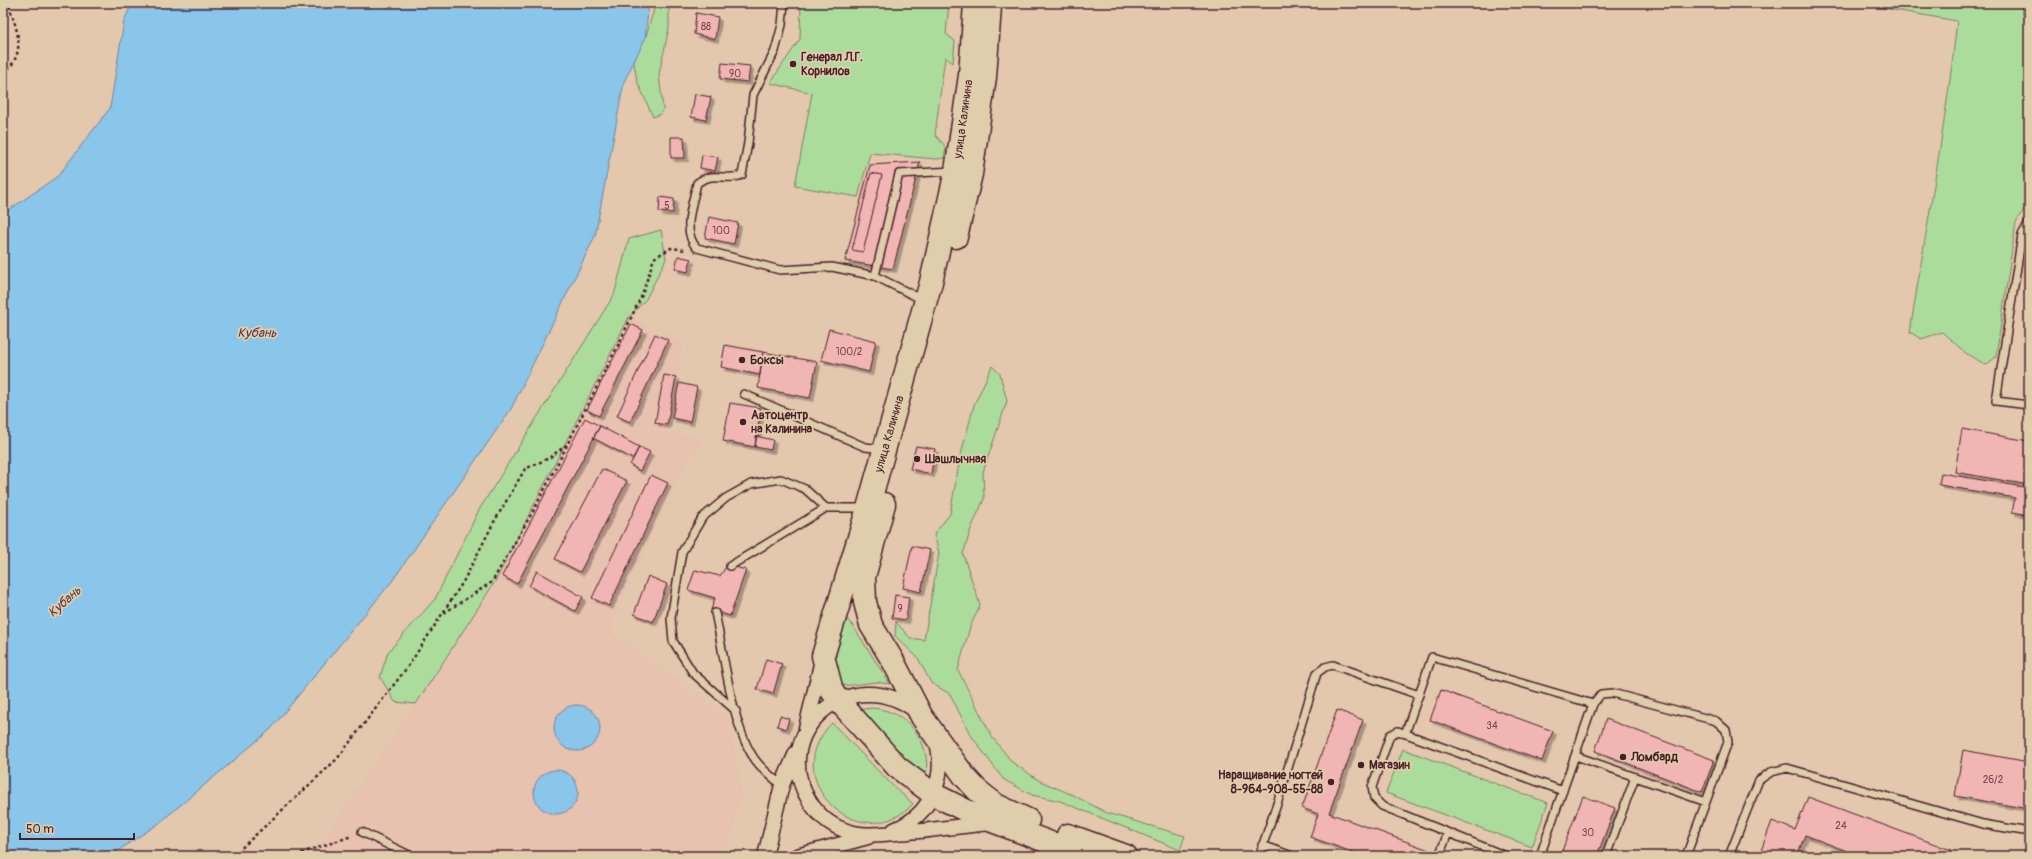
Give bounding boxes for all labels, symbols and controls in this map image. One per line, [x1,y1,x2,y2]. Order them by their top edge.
house number: 88 [701,21,711,33]
place label: Генерал Л.Г. Корнилов [801,50,863,79]
marker: Генерал Л.Г. Корнилов [788,59,798,69]
house number: 90 [729,68,741,80]
street label: улица Калинина [950,78,977,160]
house number: 5 [664,200,670,212]
house number: 100 [712,225,730,237]
water label: Кубань [237,325,277,341]
house number: 100/2 [836,346,863,358]
place label: Боксы [750,353,784,368]
marker: Боксы [737,355,747,365]
street label: улица Калинина [871,393,908,475]
place label: Автоцентр на Калинина [751,408,813,437]
marker: Автоцентр на Калинина [738,417,748,427]
place label: Шашлычная [924,452,987,467]
marker: Шашлычная [912,454,922,464]
water label: Кубань [45,583,85,621]
house number: 9 [897,603,903,615]
house number: 34 [1486,720,1498,732]
place label: Ломбард [1630,750,1679,765]
marker: Ломбард [1618,752,1628,762]
place label: Магазин [1369,758,1410,773]
marker: Магазин [1356,760,1366,770]
place label: Наращивание ногтей 8-964-908-55-88 [1218,768,1323,797]
house number: 26/2 [1983,774,2004,786]
marker: Наращивание ногтей 8-964-908-55-88 [1326,777,1336,787]
scale bar [20,815,134,841]
house number: 24 [1835,820,1847,832]
text: 50 m [26,822,54,837]
house number: 30 [1582,827,1594,839]

